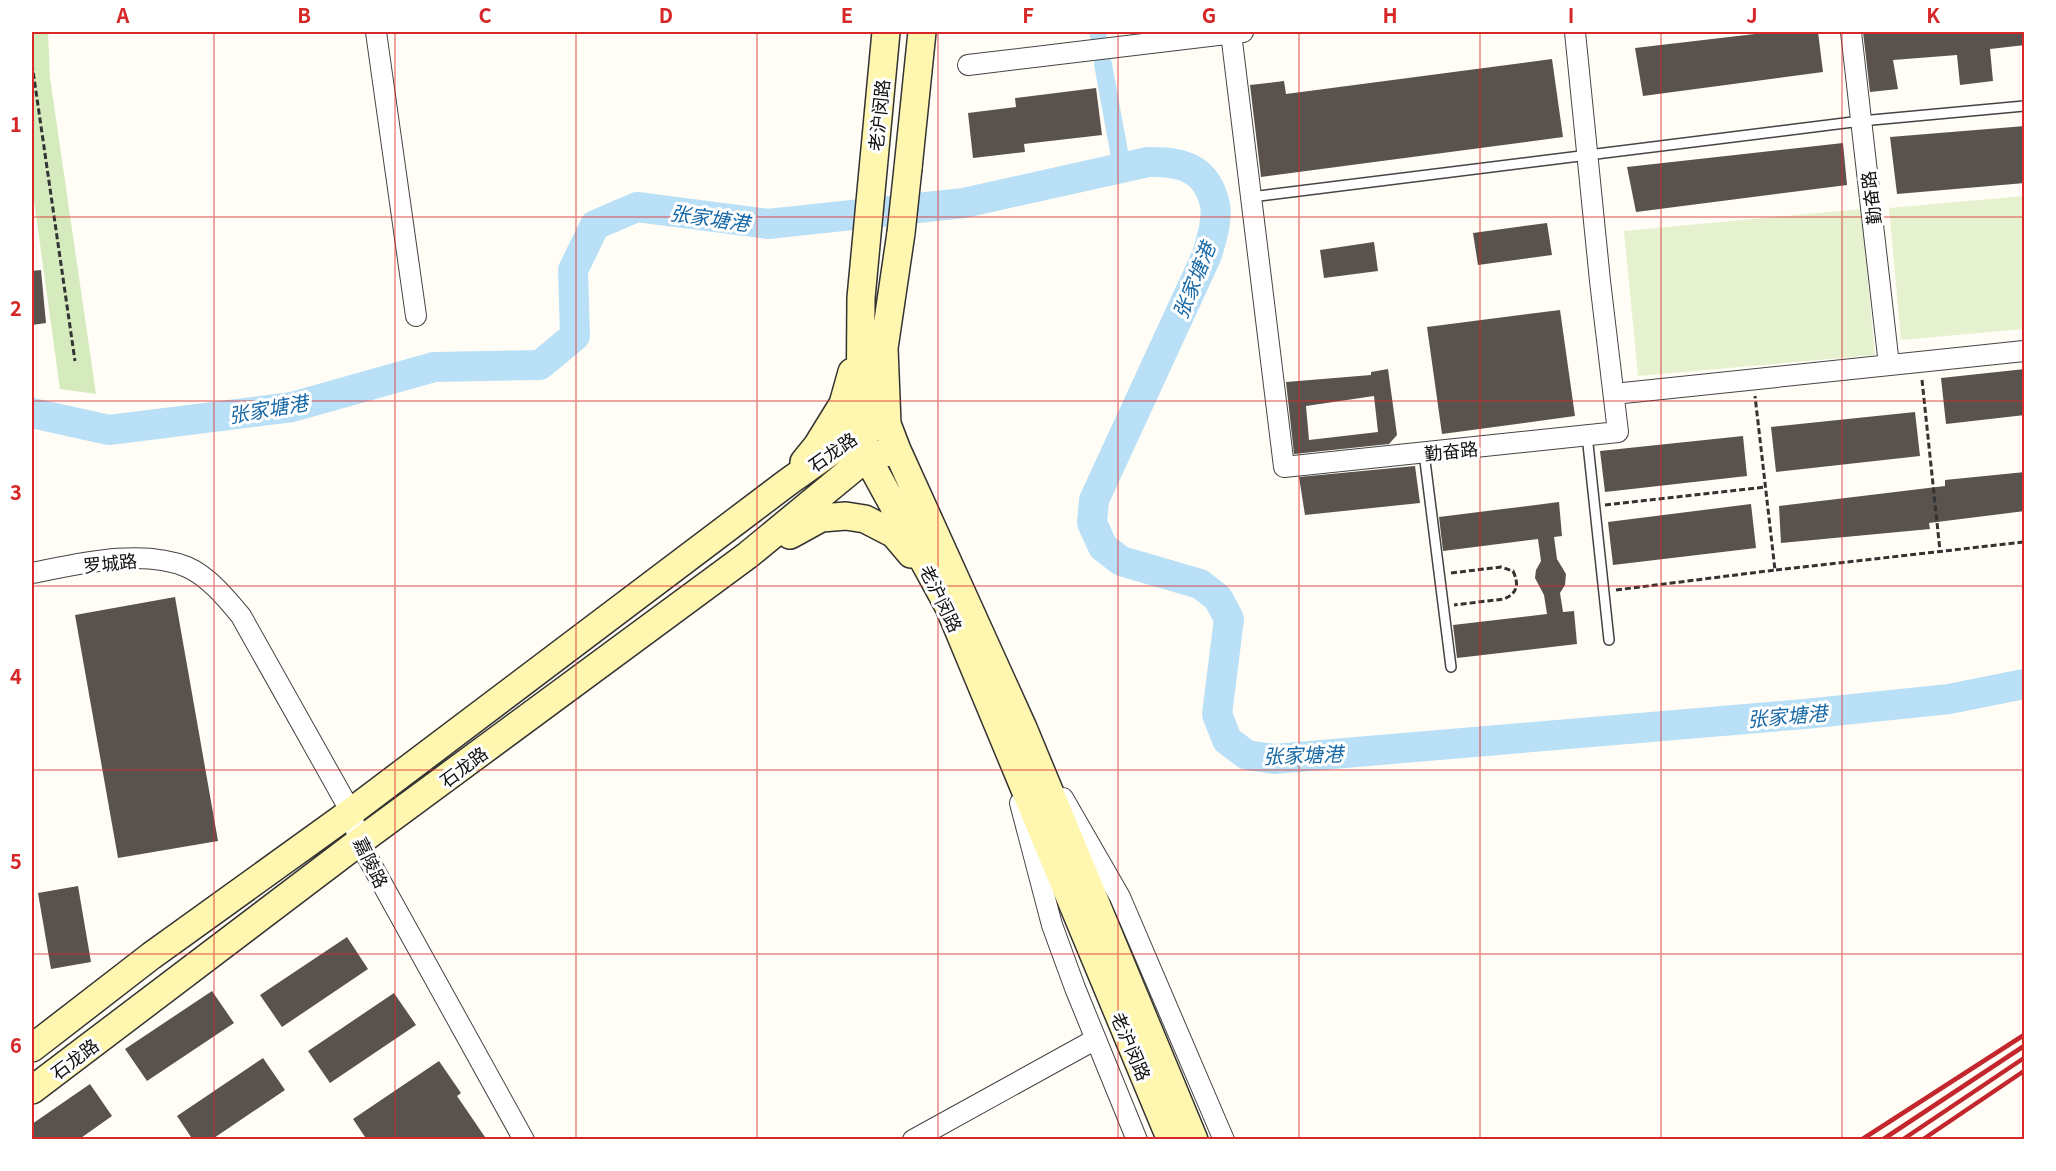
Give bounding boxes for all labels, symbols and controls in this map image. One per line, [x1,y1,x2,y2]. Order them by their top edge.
text: A [116,0,130,29]
text: B [297,0,311,29]
text: C [478,0,492,29]
text: D [659,0,673,29]
text: E [841,0,853,29]
text: F [1022,0,1034,29]
text: G [1202,0,1216,29]
text: H [1382,0,1398,29]
text: I [1568,0,1574,29]
text: J [1746,0,1758,29]
text: K [1926,0,1940,29]
street label: 老沪闵路 [861,78,895,152]
text: 1 [10,109,22,138]
street label: 勤奋路 [1854,170,1886,226]
water label: 张家塘港 [668,197,755,237]
water label: 张家塘港 [1165,235,1223,323]
text: 2 [10,293,22,322]
water label: 张家塘港 [226,386,313,429]
street label: 石龙路 [802,425,862,477]
street label: 勤奋路 [1423,434,1479,466]
text: 3 [10,477,22,506]
street label: 罗城路 [82,546,138,578]
street label: 老沪闵路 [915,560,969,636]
text: 4 [10,661,22,690]
water label: 张家塘港 [1746,697,1831,733]
water label: 张家塘港 [1263,738,1346,770]
street label: 石龙路 [434,739,492,793]
street label: 嘉陵路 [348,832,396,892]
text: 5 [10,846,22,875]
street label: 老沪闵路 [1106,1008,1158,1084]
text: 6 [10,1030,22,1059]
street label: 石龙路 [45,1031,103,1085]

